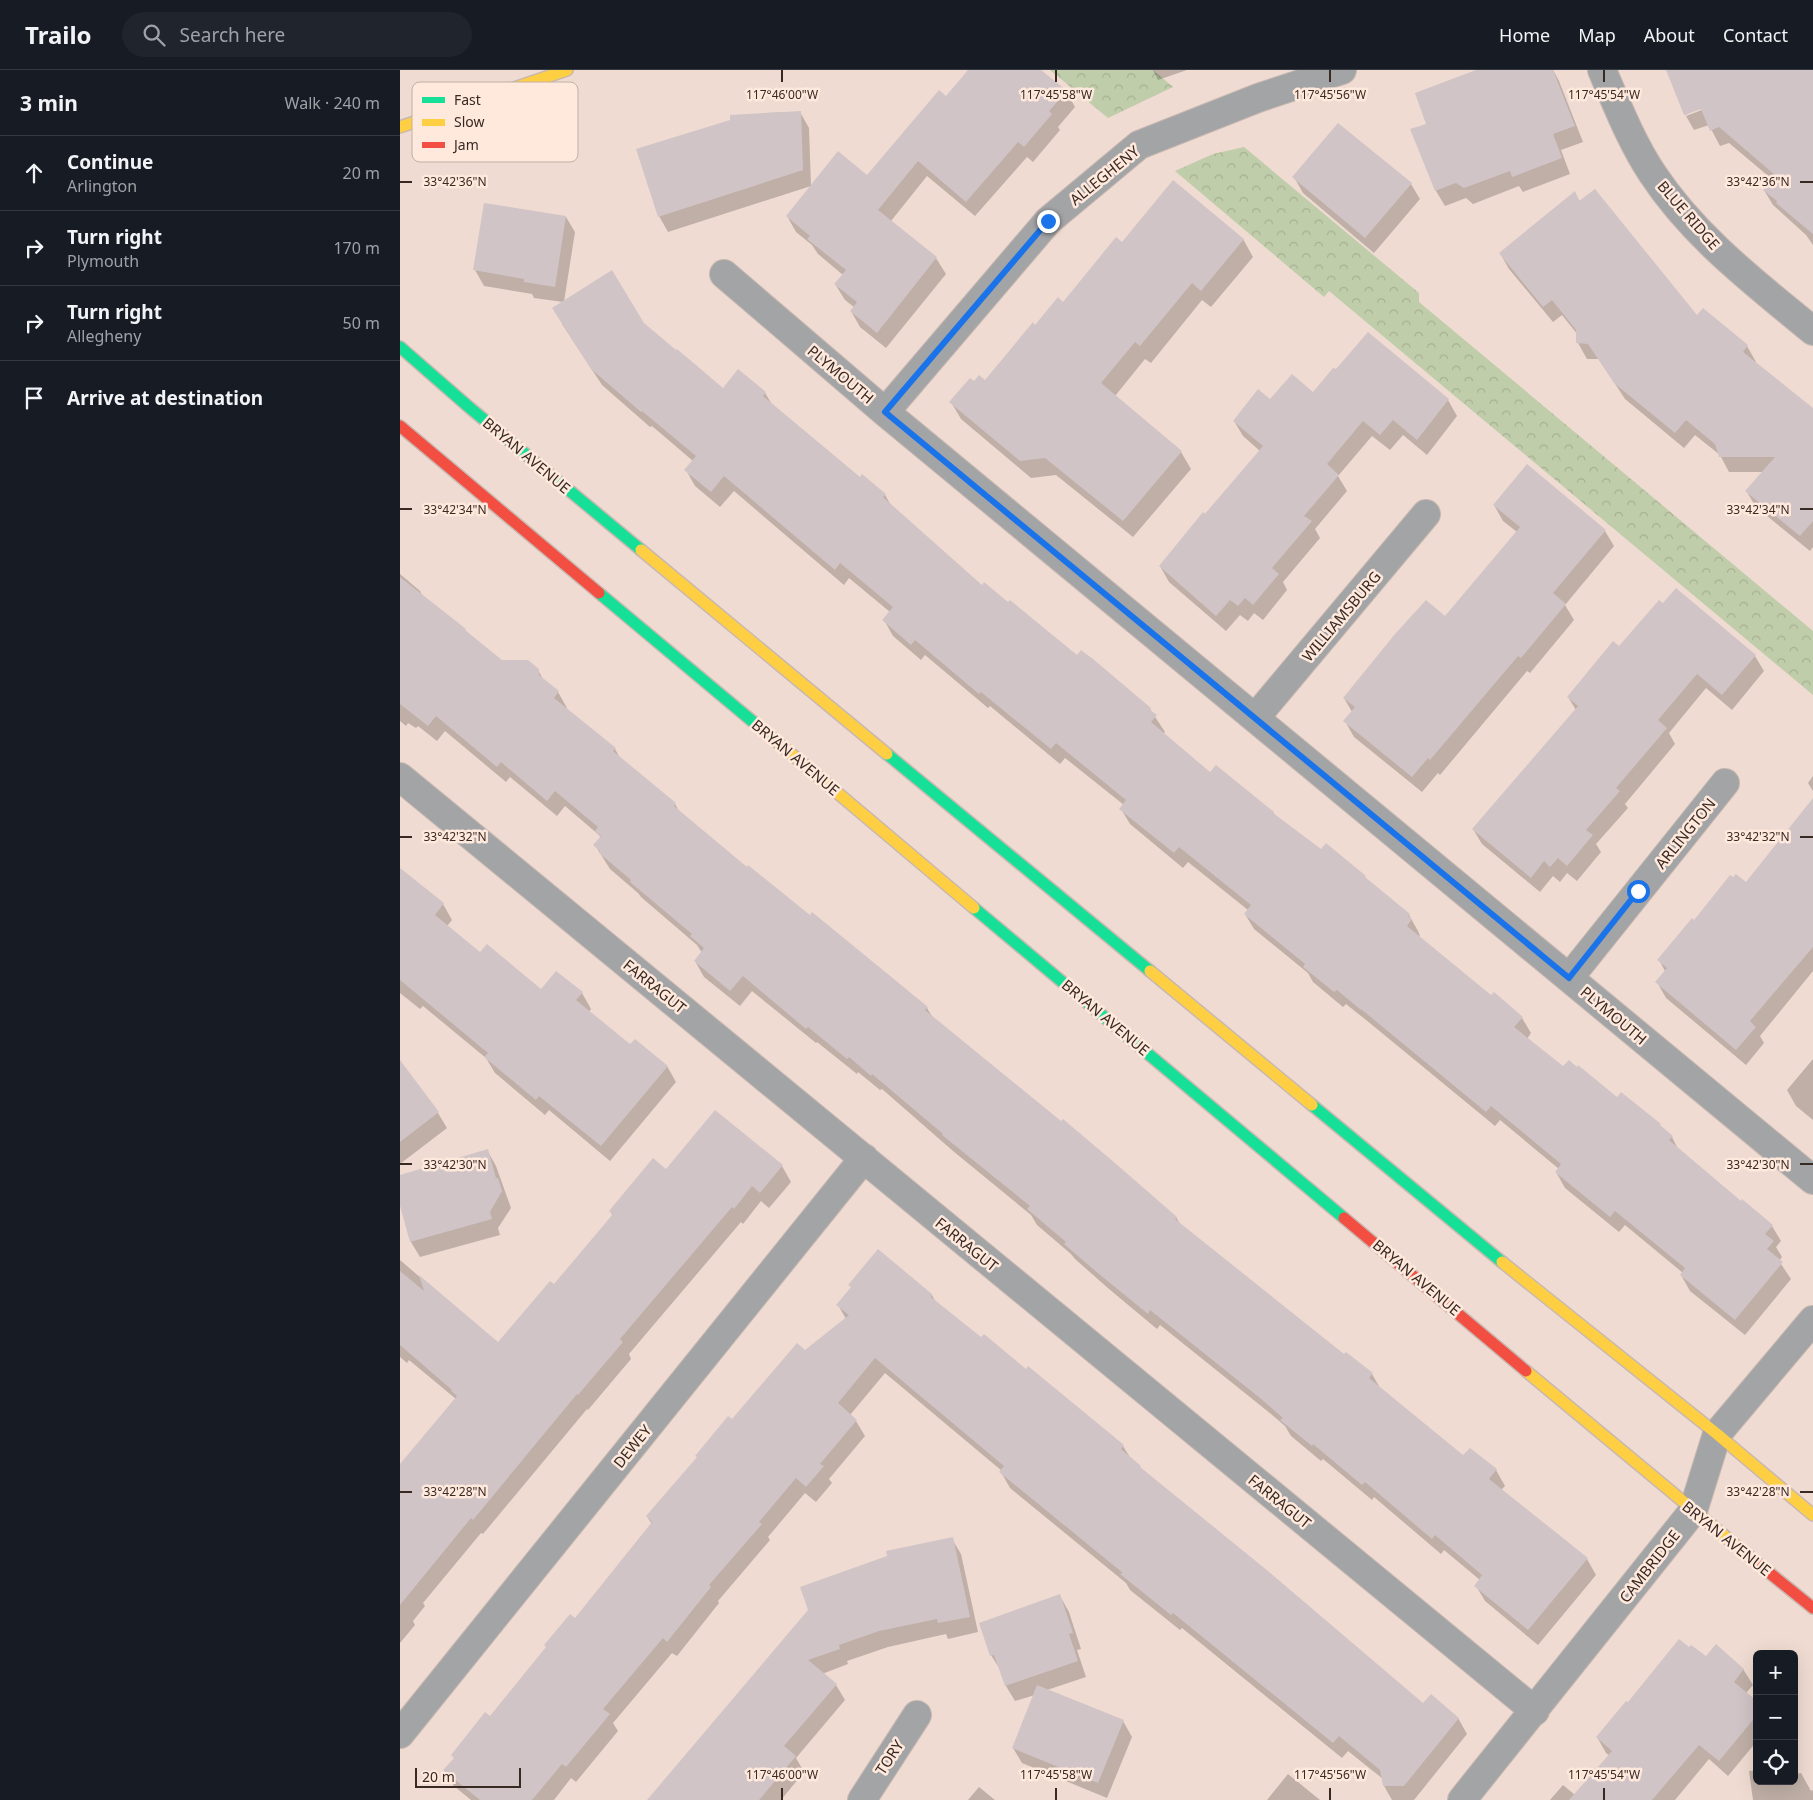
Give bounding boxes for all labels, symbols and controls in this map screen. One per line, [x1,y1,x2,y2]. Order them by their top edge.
search box [122,12,472,57]
text: Trailo [25,18,92,51]
icon: search [140,21,168,49]
text: Search here [180,22,285,48]
text: Home [1499,23,1550,47]
text: Map [1578,23,1616,47]
text: About [1644,23,1695,47]
text: Contact [1723,23,1788,47]
legend [412,82,578,162]
text: 117°46'00"W [746,86,818,103]
text: 117°45'58"W [1020,86,1092,103]
text: 117°45'56"W [1294,86,1366,103]
text: 117°45'54"W [1568,86,1640,103]
text: 3 min [20,89,78,117]
text: Fast [454,90,481,109]
text: Walk · 240 m [285,92,380,114]
text: Slow [454,112,485,131]
text: Jam [452,135,479,154]
street label: ALLEGHENY [1065,141,1143,209]
text: Continue [67,149,153,175]
icon: ahead [20,159,48,187]
text: 20 m [343,162,380,184]
text: 33°42'36"N [423,173,487,190]
text: 33°42'36"N [1726,173,1790,190]
text: Arlington [67,175,137,197]
street label: BLUE RIDGE [1653,176,1725,254]
route end [1037,210,1060,233]
text: Turn right [67,224,162,250]
icon: right [20,234,48,262]
text: 170 m [333,237,380,259]
text: Plymouth [67,250,139,272]
text: Turn right [67,299,162,325]
icon: right [20,309,48,337]
text: 50 m [343,312,380,334]
text: Allegheny [67,325,141,347]
street label: PLYMOUTH [804,340,878,408]
icon: arrive [20,384,48,412]
text: Arrive at destination [67,385,263,411]
street label: BRYAN AVENUE [479,412,575,498]
text: 33°42'34"N [423,501,487,518]
text: 33°42'34"N [1726,501,1790,518]
street label: WILLIAMSBURG [1297,567,1385,665]
street label: BRYAN AVENUE [748,714,844,800]
street label: ARLINGTON [1650,794,1720,872]
text: 33°42'32"N [423,828,487,845]
text: 33°42'32"N [1726,828,1790,845]
route start [1627,880,1650,903]
street label: FARRAGUT [619,955,691,1018]
street label: BRYAN AVENUE [1058,974,1154,1060]
street label: PLYMOUTH [1577,981,1651,1049]
text: 33°42'30"N [423,1156,487,1173]
text: 33°42'30"N [1726,1156,1790,1173]
street label: FARRAGUT [931,1213,1003,1276]
street label: BRYAN AVENUE [1369,1234,1465,1320]
street label: DEWEY [608,1420,656,1472]
street label: FARRAGUT [1244,1470,1316,1533]
text: 33°42'28"N [423,1483,487,1500]
text: 33°42'28"N [1726,1483,1790,1500]
street label: BRYAN AVENUE [1679,1496,1775,1580]
street label: CAMBRIDGE [1614,1526,1684,1606]
map controls [1753,1650,1798,1785]
button: + [1753,1650,1798,1695]
button: − [1753,1695,1798,1740]
street label: TORY [870,1735,908,1778]
button: locate [1753,1740,1798,1785]
scale bar [415,1765,521,1788]
text: 117°46'00"W [746,1766,818,1783]
text: 117°45'58"W [1020,1766,1092,1783]
text: 117°45'56"W [1294,1766,1366,1783]
text: 117°45'54"W [1568,1766,1640,1783]
text: 20 m [422,1767,455,1786]

